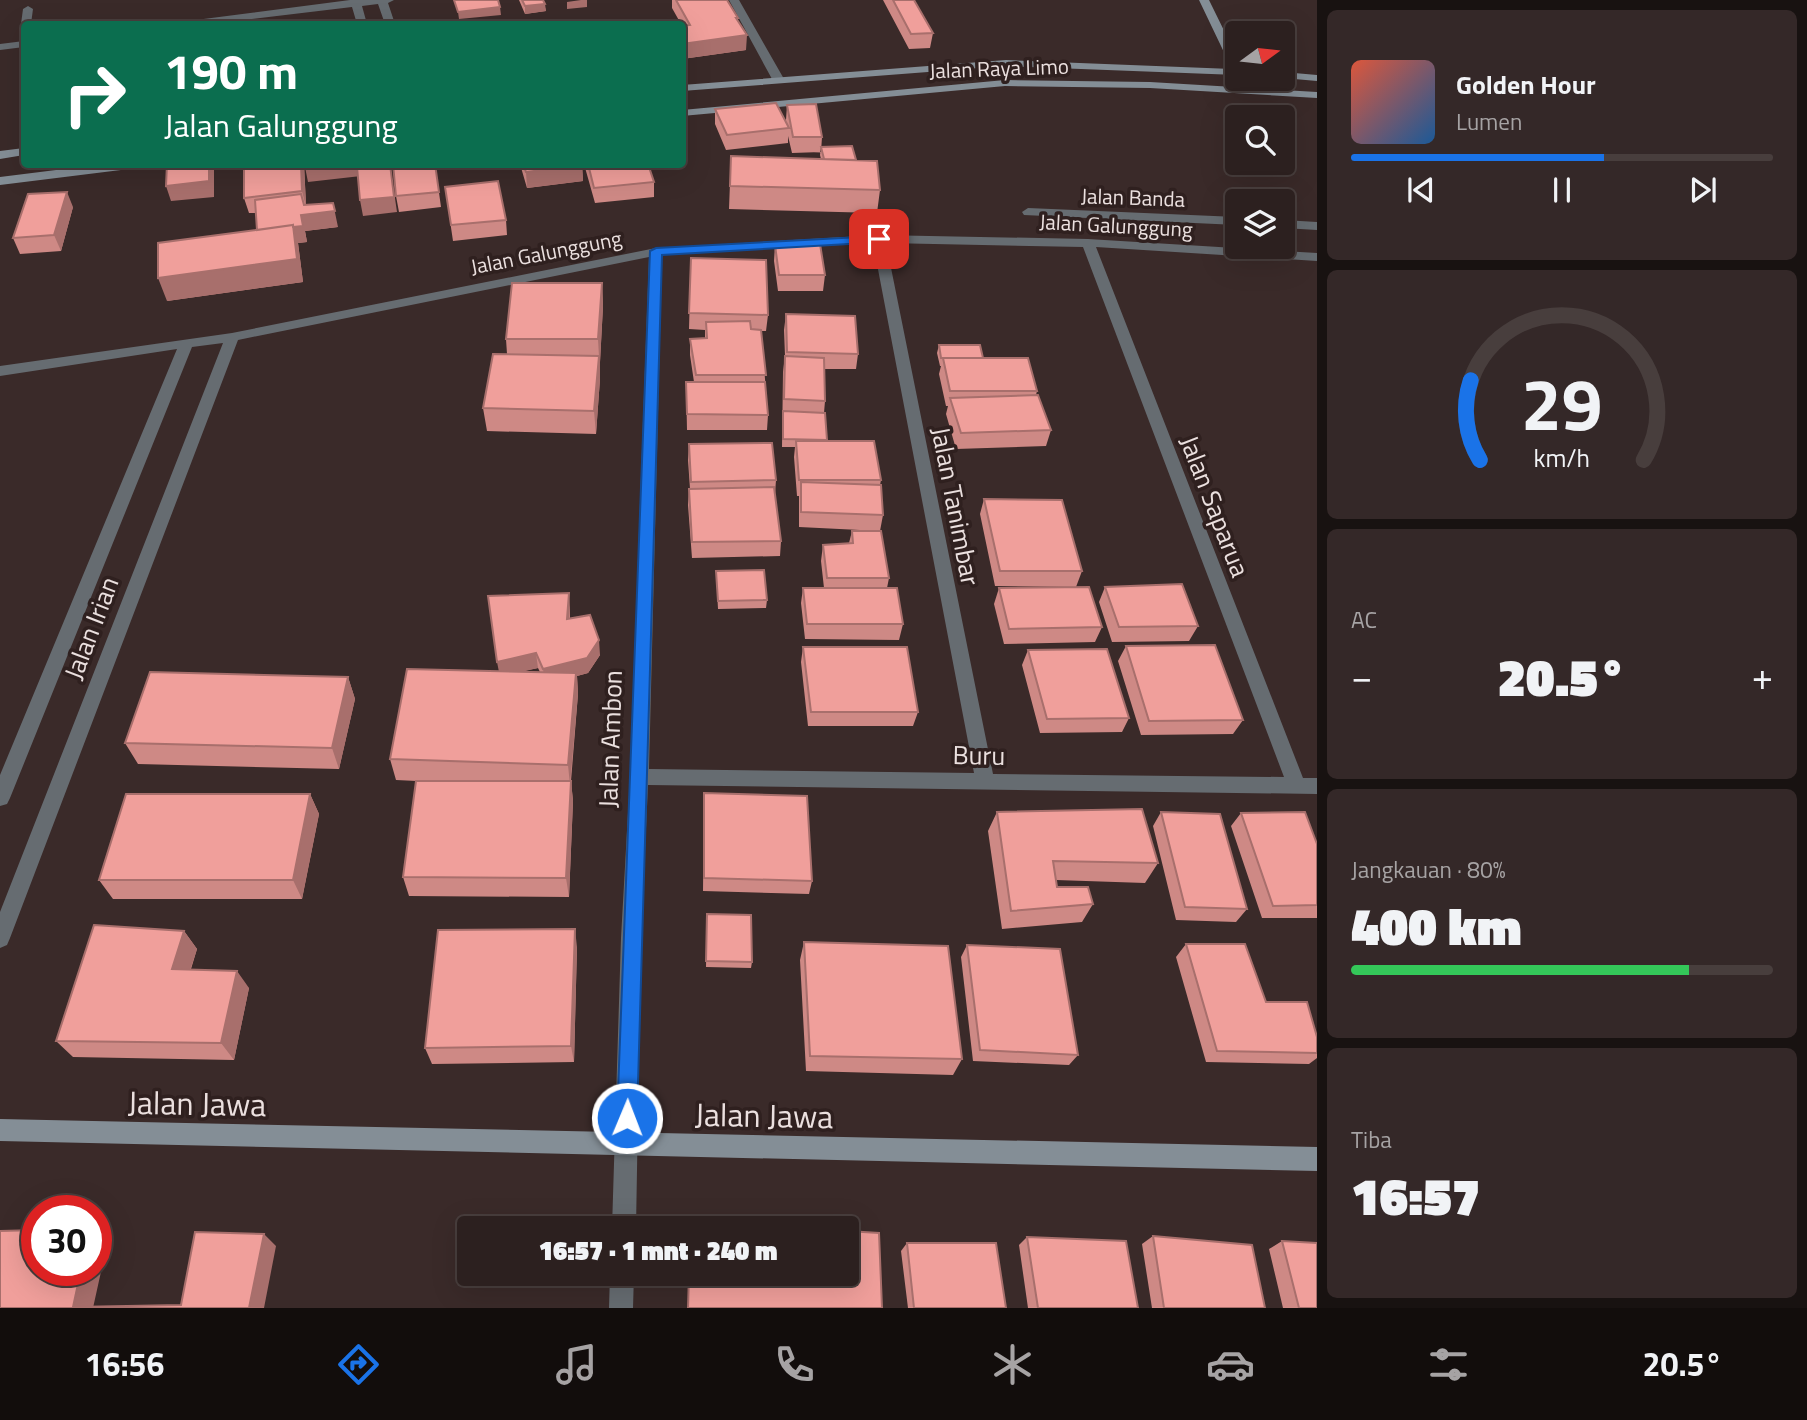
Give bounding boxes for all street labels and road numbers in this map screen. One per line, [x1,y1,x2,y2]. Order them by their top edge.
street label: Jalan Raya Limo [929,50,1069,86]
street label: Jalan Banda [1080,179,1186,215]
street label: Jalan Galunggung [1039,205,1194,245]
street label: Jalan Galunggung [468,222,625,282]
street label: Jalan Tanimbar [922,423,990,589]
street label: Jalan Saparua [1170,429,1260,583]
street label: Jalan Irian [54,571,128,685]
street label: Jalan Ambon [588,669,632,809]
street label: Buru [952,735,1006,775]
street label: Jalan Jawa [127,1078,267,1128]
street label: Jalan Jawa [694,1090,834,1140]

